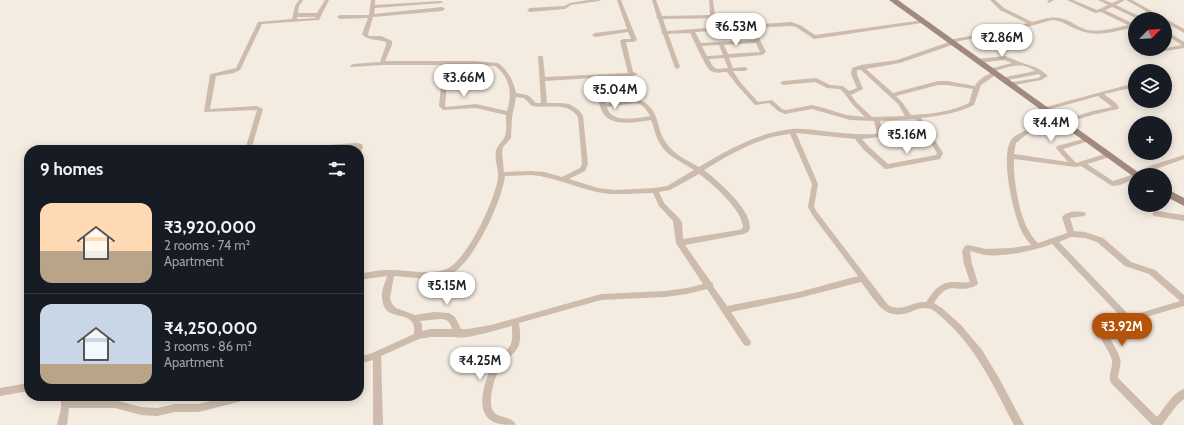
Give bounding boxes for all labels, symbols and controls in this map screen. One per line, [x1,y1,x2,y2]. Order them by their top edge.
north arrow [1128,12,1172,56]
map controls [1128,12,1172,212]
pin: ₹6.53M [703,13,769,47]
text: ₹6.53M [715,18,757,34]
pin: ₹2.86M [969,24,1035,58]
text: ₹2.86M [981,29,1023,45]
pin: ₹3.66M [431,64,497,98]
button: layers [1128,64,1172,108]
text: ₹3.66M [443,69,485,85]
pin: ₹5.04M [582,76,648,110]
text: ₹5.04M [593,81,637,97]
pin: ₹4.4M [1023,109,1079,143]
text: ₹4.4M [1033,114,1069,130]
button: + [1128,116,1172,160]
pin: ₹5.16M [874,121,940,155]
text: ₹5.16M [887,126,927,142]
icon: filters [326,158,348,180]
text: 9 homes [40,159,103,179]
button: − [1128,168,1172,212]
text: ₹3,920,000 [164,217,256,237]
icon: home [72,219,120,267]
text: 2 rooms · 74 m² [164,237,250,253]
text: Apartment [164,253,224,269]
pin: ₹5.15M [414,272,480,306]
text: ₹5.15M [427,277,467,293]
pin: ₹3.92M [1089,313,1155,347]
text: ₹4,250,000 [164,318,258,338]
text: ₹3.92M [1101,318,1143,334]
icon: home [72,320,120,368]
text: 3 rooms · 86 m² [164,338,252,354]
pin: ₹4.25M [447,347,513,381]
text: ₹4.25M [459,352,501,368]
text: Apartment [164,354,224,370]

